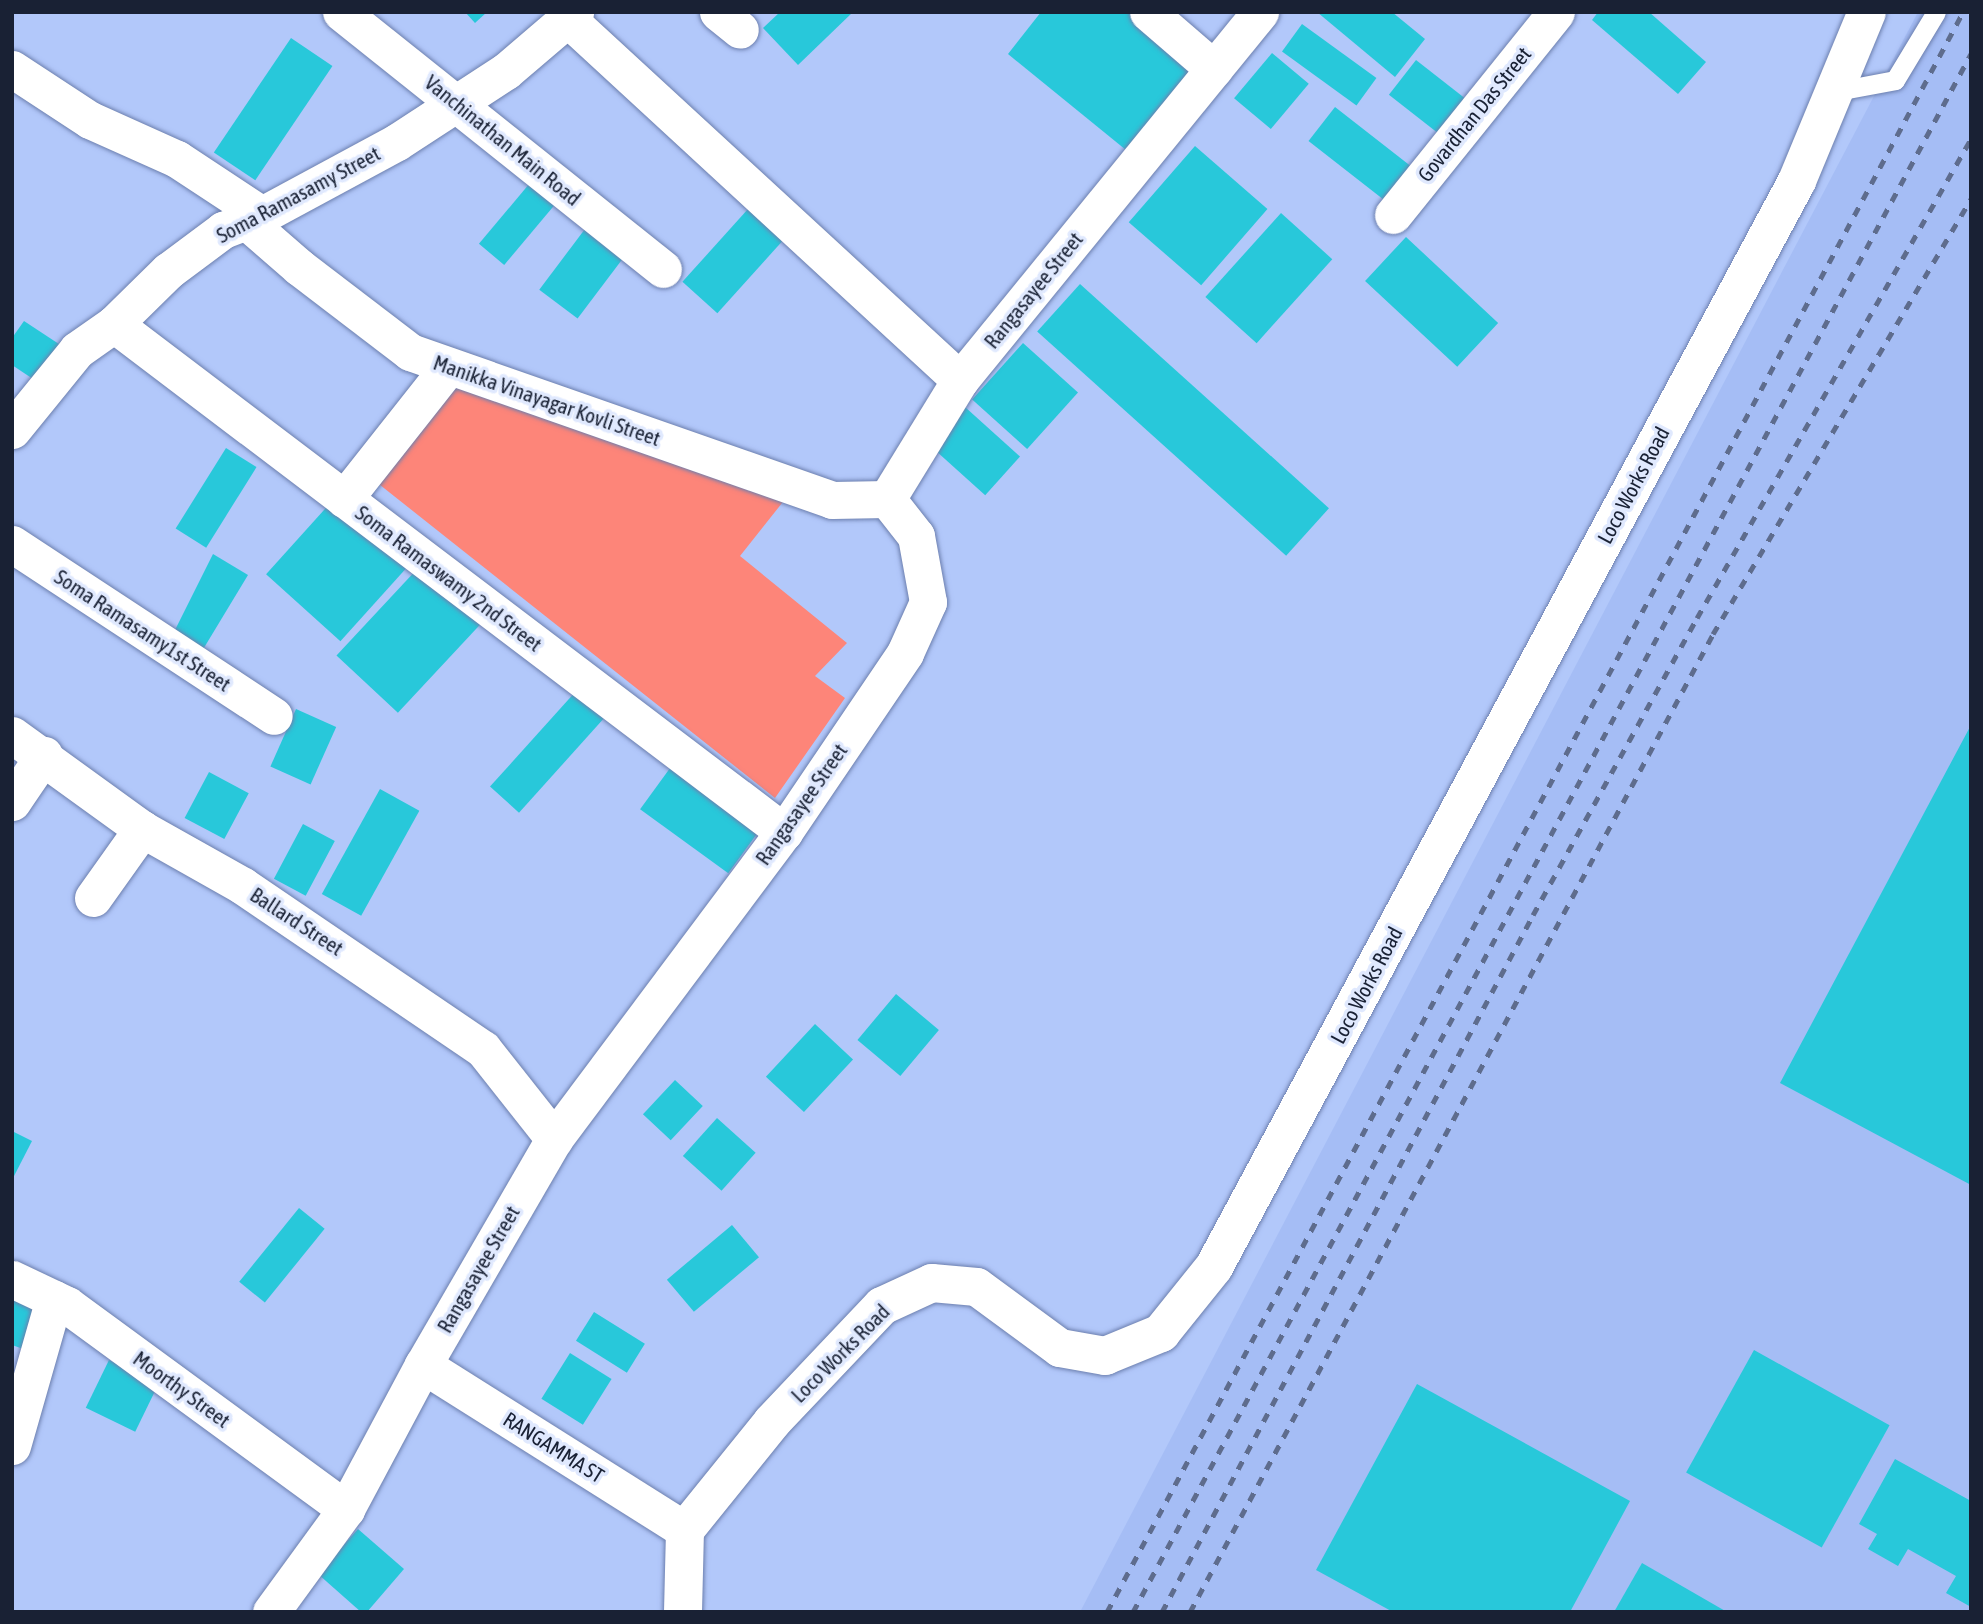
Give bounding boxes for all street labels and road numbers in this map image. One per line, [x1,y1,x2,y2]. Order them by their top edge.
street label: Govardhan Das Street [1412,42,1536,186]
street label: Vanchinathan Main Road [420,69,586,211]
street label: Soma Ramasamy Street [212,140,384,248]
street label: Rangasayee Street [978,227,1088,353]
street label: Manikka Vinayagar Kovli Street [430,349,664,451]
street label: Loco Works Road [1592,422,1674,548]
street label: Soma Ramaswamy 2nd Street [351,500,547,656]
street label: Soma Ramasamy1st Street [50,564,236,696]
street label: Rangasayee Street [750,738,852,870]
street label: Ballard Street [246,882,348,960]
street label: Loco Works Road [1325,922,1407,1048]
street label: Rangasayee Street [431,1201,525,1337]
street label: Loco Works Road [786,1299,894,1407]
street label: Moorthy Street [129,1345,235,1433]
street label: RANGAMMA ST [499,1406,609,1488]

